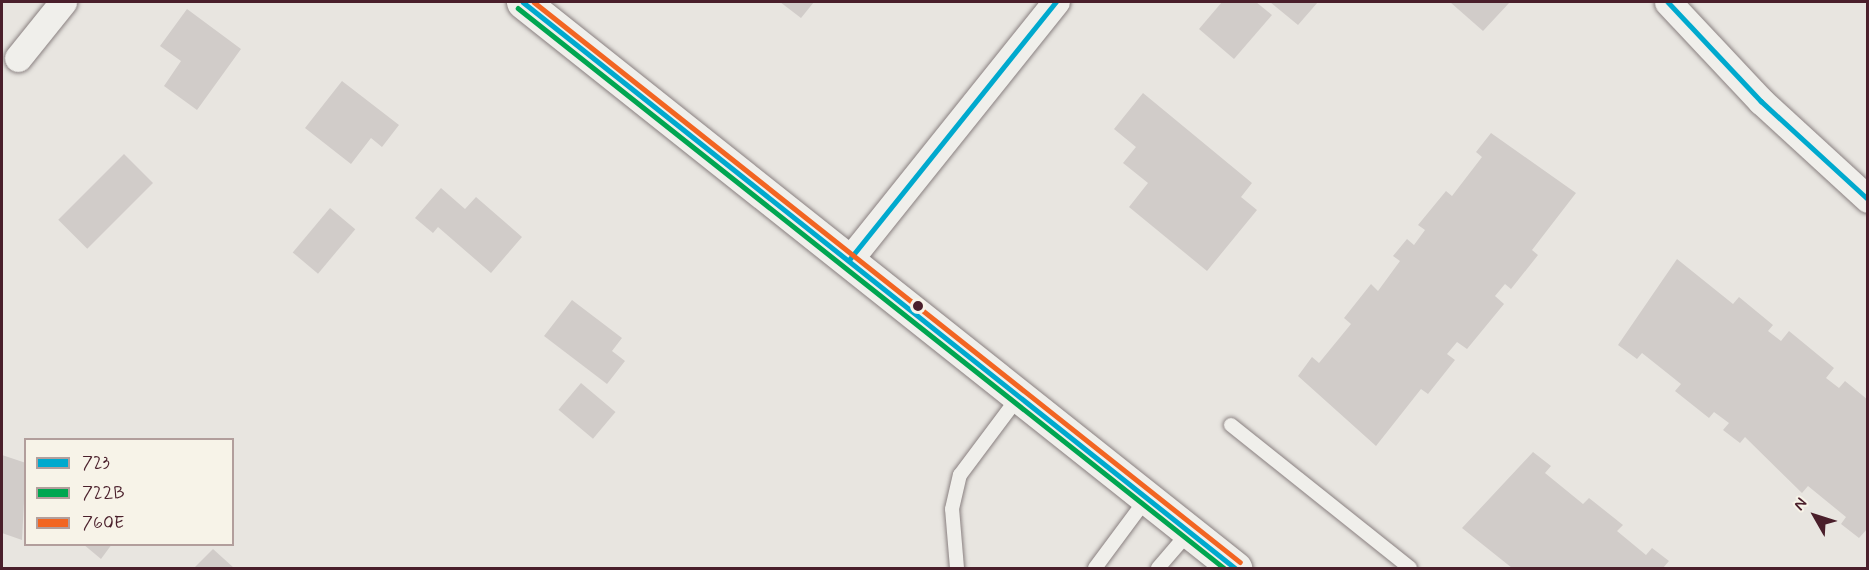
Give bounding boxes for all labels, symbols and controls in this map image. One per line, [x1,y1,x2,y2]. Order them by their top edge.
unlabelled marker [912,300,924,312]
legend [24,438,234,546]
text: 723 [82,451,110,475]
text: 722B [82,481,125,505]
north arrow [1785,486,1845,546]
text: N [1789,494,1812,515]
text: 760E [82,511,124,535]

